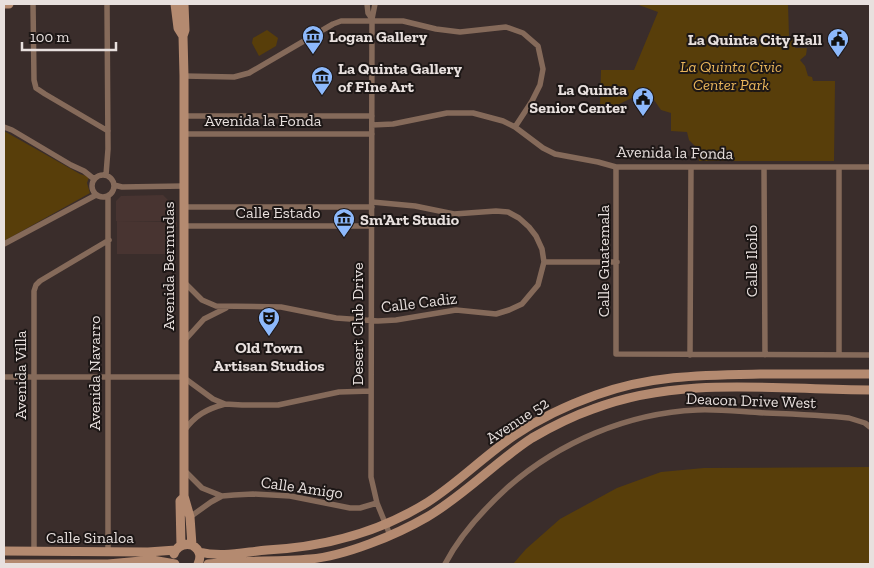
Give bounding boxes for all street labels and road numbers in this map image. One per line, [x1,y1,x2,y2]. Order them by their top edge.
street label: Avenida la Fonda [205,111,322,130]
street label: Avenida la Fonda [616,142,734,163]
street label: Avenida Bermudas [159,201,178,331]
street label: Calle Estado [236,203,320,222]
street label: Calle Guatemala [594,204,613,317]
street label: Calle Iloilo [742,225,761,297]
street label: Desert Club Drive [348,262,367,386]
street label: Calle Cadiz [380,288,458,317]
street label: Avenida Navarro [85,315,104,431]
street label: Avenida Villa [11,330,30,420]
street label: Deacon Drive West [686,389,817,412]
street label: Avenue 52 [482,393,552,448]
street label: Calle Amigo [260,472,344,503]
street label: Calle Sinaloa [46,528,134,547]

